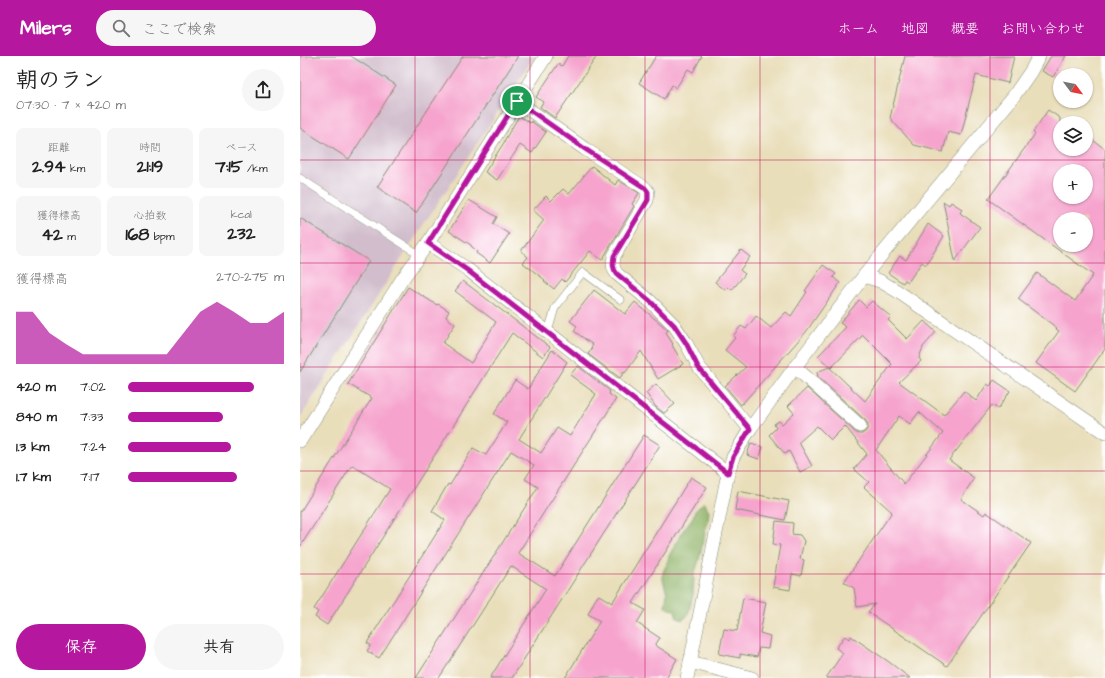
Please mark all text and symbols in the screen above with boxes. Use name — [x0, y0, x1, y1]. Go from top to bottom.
search box — [96, 10, 376, 46]
text: Milers — [20, 15, 72, 42]
icon: search — [110, 17, 132, 39]
text: ここで検索 — [142, 19, 217, 40]
text: ホーム — [838, 19, 879, 39]
text: 地図 — [901, 19, 929, 39]
text: 概要 — [951, 19, 979, 39]
text: お問い合わせ — [1001, 19, 1085, 39]
text: 朝のラン — [16, 65, 104, 96]
north arrow — [1053, 68, 1093, 108]
map controls — [1053, 68, 1093, 252]
button: share — [242, 69, 284, 111]
pin — [500, 84, 534, 118]
icon: arrive — [506, 90, 528, 112]
text: 07:30 · 7 × 420 m — [16, 96, 126, 114]
button: layers — [1053, 116, 1093, 156]
text: 距離 — [48, 140, 70, 155]
text: 時間 — [139, 140, 161, 155]
text: ペース — [225, 140, 258, 155]
text: 2.94 — [32, 155, 65, 179]
text: 21:19 — [137, 155, 163, 179]
text: 7:15 — [215, 155, 243, 179]
text: km — [65, 161, 85, 176]
text: /km — [243, 161, 267, 176]
button: + — [1053, 164, 1093, 204]
text: kcal — [231, 207, 252, 222]
text: 獲得標高 — [37, 208, 81, 223]
text: 心拍数 — [133, 208, 166, 223]
button: − — [1053, 212, 1093, 252]
text: 232 — [227, 222, 255, 246]
text: 42 — [42, 223, 63, 247]
text: 168 — [125, 223, 149, 247]
text: m — [63, 229, 76, 244]
text: bpm — [149, 229, 175, 244]
text: 270–275 m — [216, 268, 284, 286]
text: 獲得標高 — [16, 270, 68, 288]
text: 420 m — [16, 378, 56, 396]
text: 7:02 — [80, 378, 106, 396]
text: 840 m — [16, 408, 57, 426]
text: 7:33 — [80, 408, 103, 426]
text: 1.3 km — [16, 438, 49, 456]
text: 7:24 — [80, 438, 106, 456]
text: 1.7 km — [16, 468, 51, 486]
text: 7:17 — [80, 468, 100, 486]
button: 保存 — [16, 624, 146, 670]
button: 共有 — [154, 624, 284, 670]

